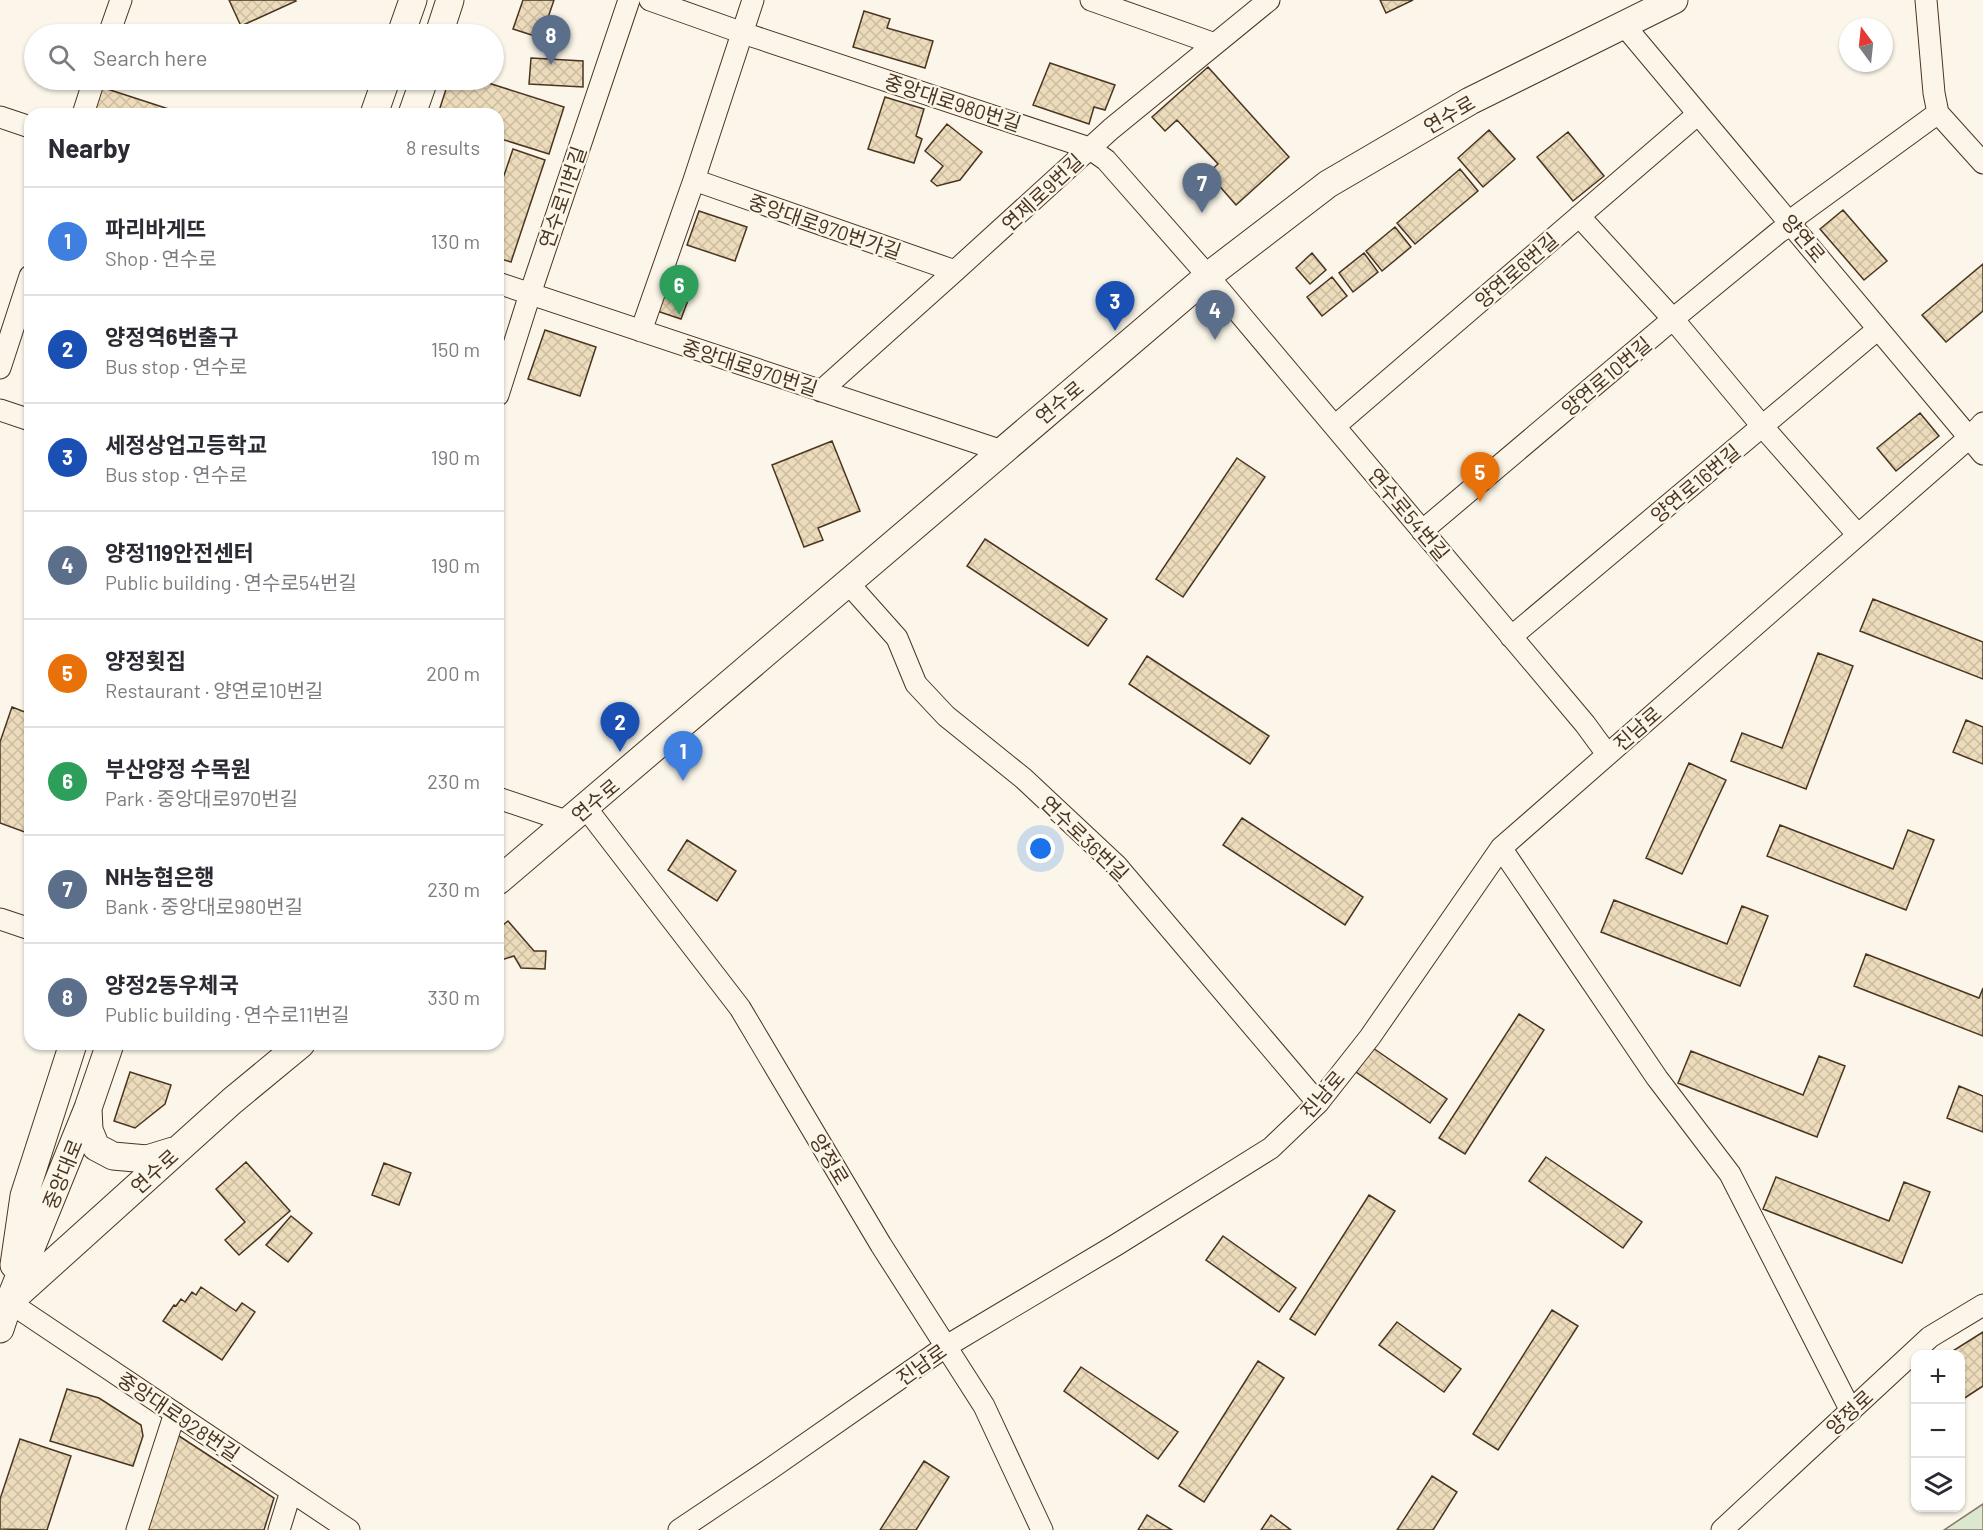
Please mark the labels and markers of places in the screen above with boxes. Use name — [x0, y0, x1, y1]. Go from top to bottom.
pin: 8 — [532, 16, 570, 65]
pin: 7 — [1182, 164, 1222, 213]
pin: 6 — [660, 266, 698, 315]
pin: 3 — [1096, 282, 1134, 331]
pin: 4 — [1196, 290, 1234, 340]
pin: 5 — [1460, 452, 1500, 502]
pin: 2 — [600, 702, 640, 752]
pin: 1 — [664, 732, 702, 781]

